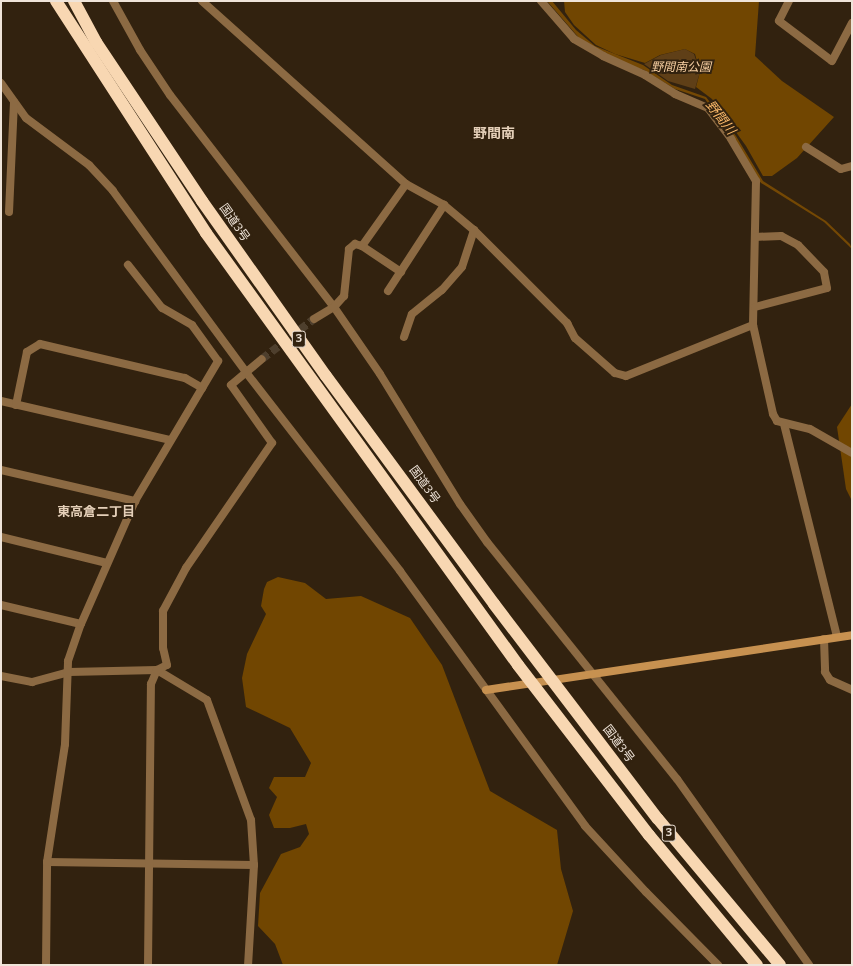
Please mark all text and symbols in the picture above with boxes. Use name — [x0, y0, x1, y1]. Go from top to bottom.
park label: 野間南公園 — [651, 61, 711, 75]
water label: 野間川 — [702, 98, 738, 138]
district label: 野間南 — [473, 126, 515, 142]
street label: 国道3号 — [216, 201, 252, 245]
road number: 3 — [291, 330, 307, 348]
street label: 国道3号 — [406, 463, 442, 507]
district label: 東高倉二丁目 — [57, 504, 135, 520]
street label: 国道3号 — [599, 723, 637, 765]
road number: 3 — [661, 824, 677, 842]

